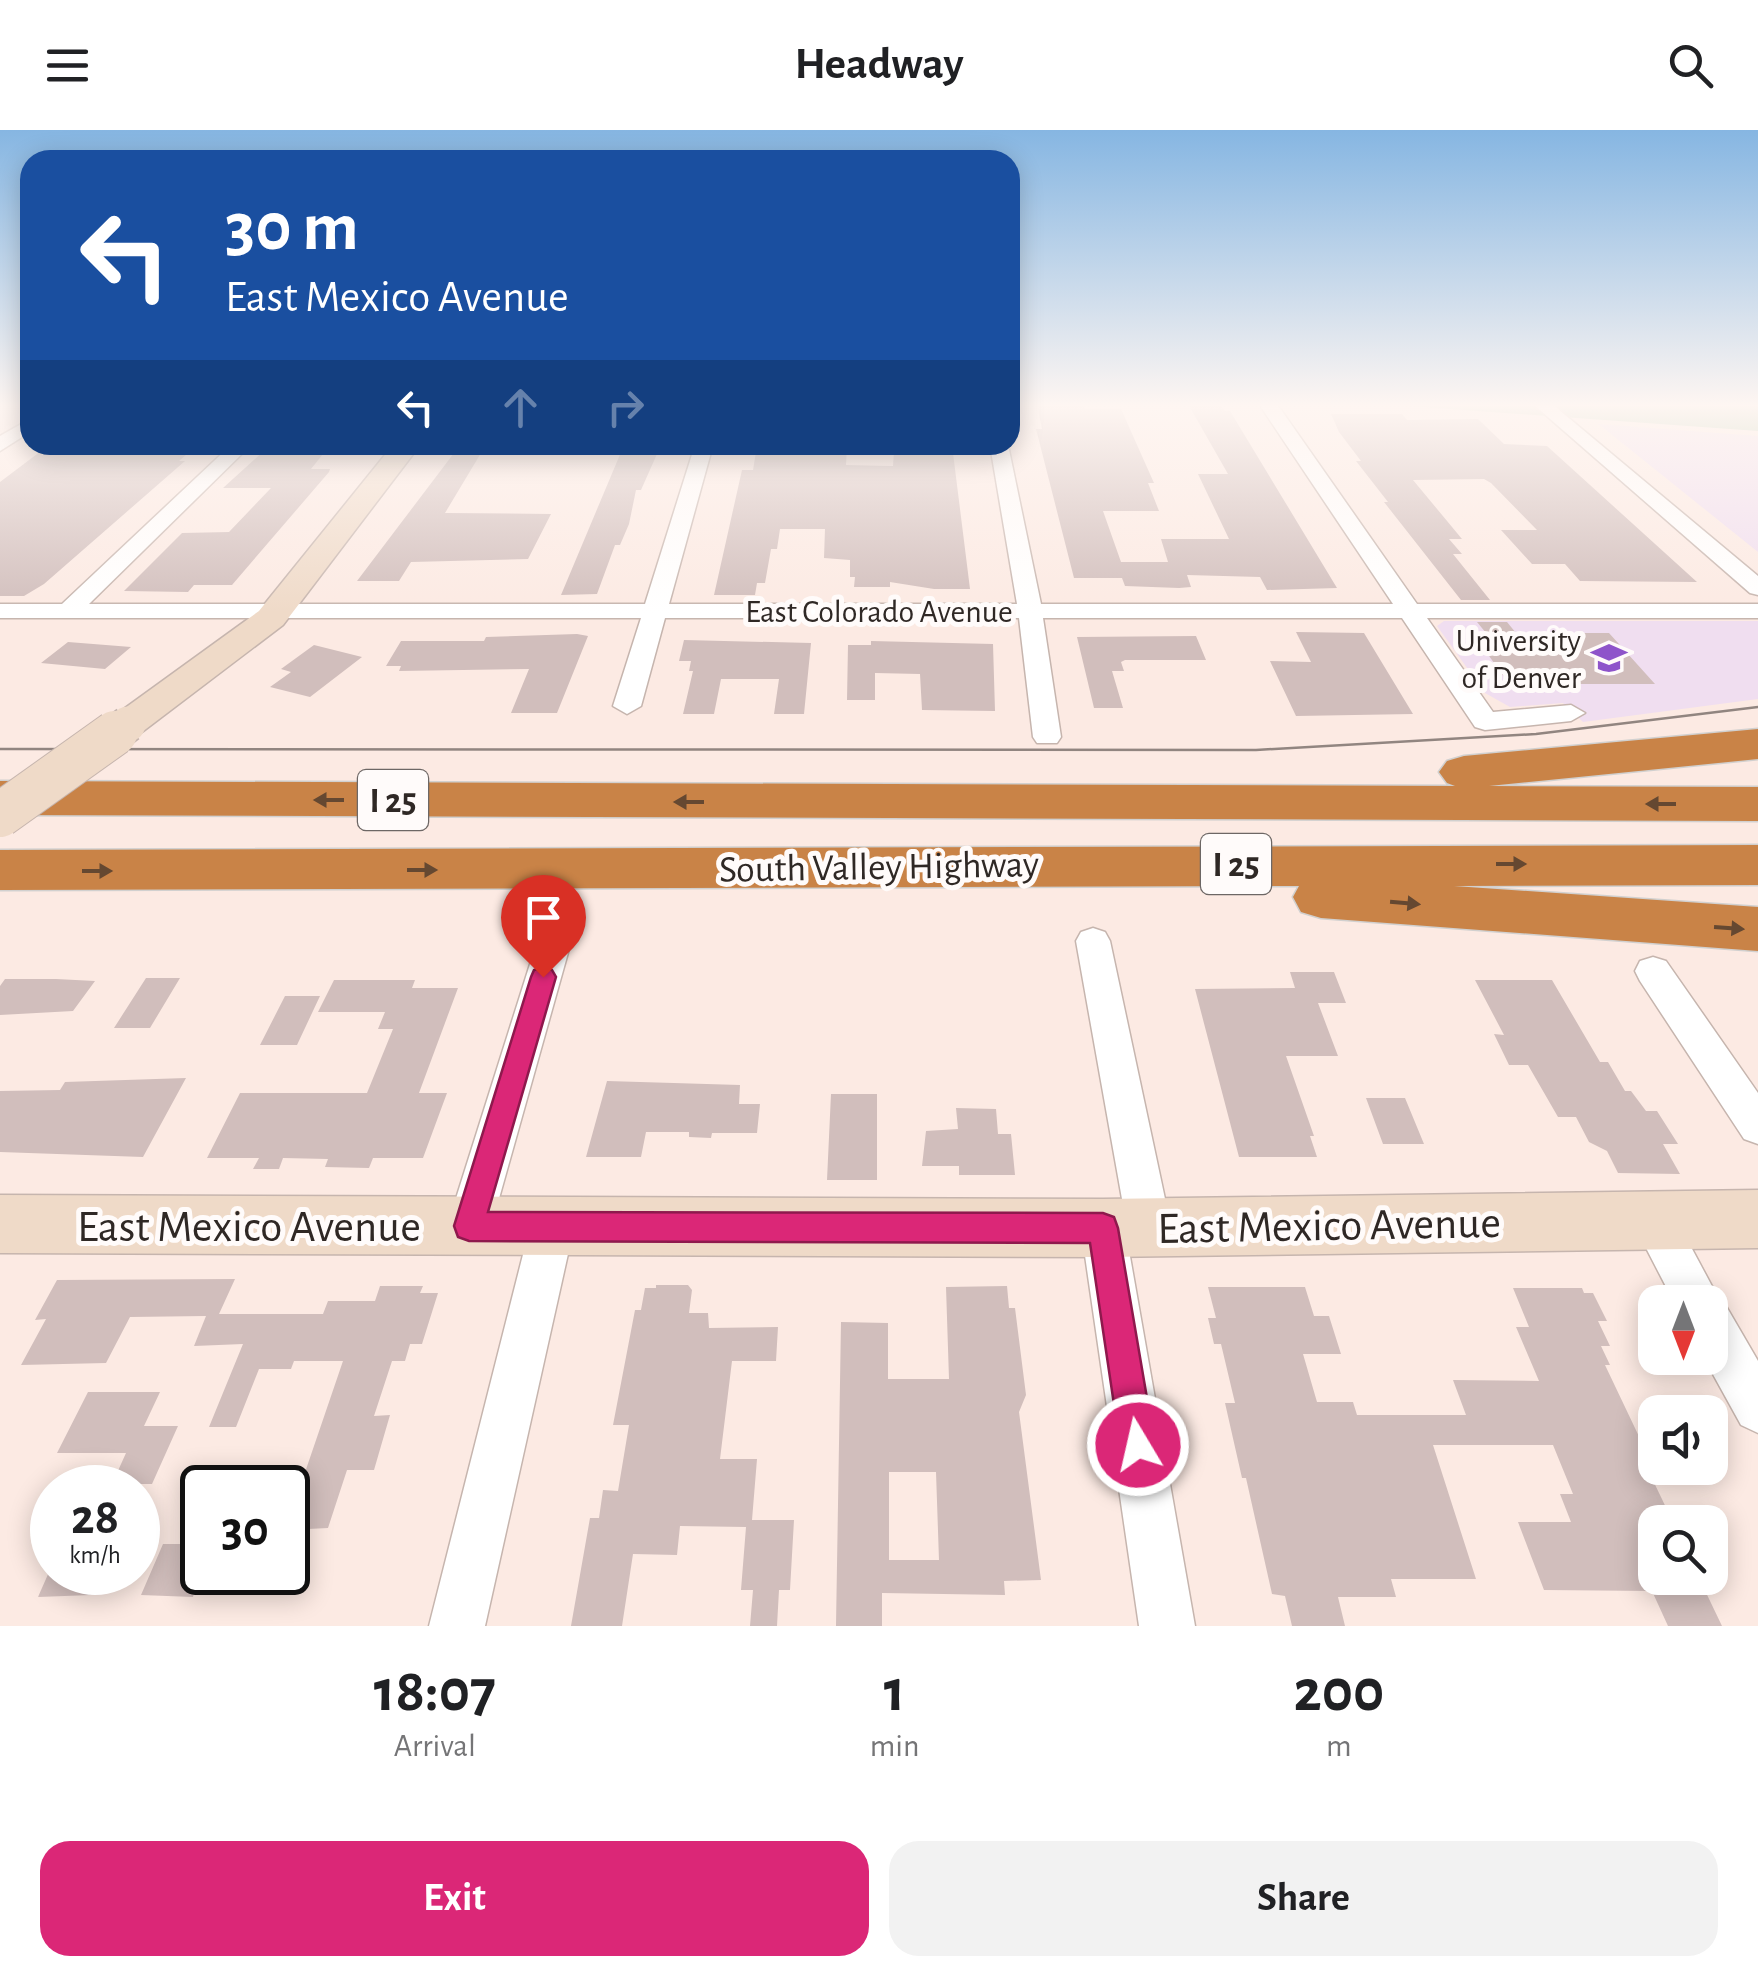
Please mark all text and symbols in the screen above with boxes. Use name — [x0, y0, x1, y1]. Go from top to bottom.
icon: menu — [40, 38, 95, 93]
icon: search — [1663, 38, 1718, 93]
text: Headway — [794, 42, 964, 87]
icon: left — [60, 190, 190, 320]
text: 30 m — [225, 193, 359, 263]
text: East Mexico Avenue — [225, 275, 569, 320]
icon: left — [388, 380, 443, 435]
icon: ahead — [493, 380, 548, 435]
icon: right — [598, 380, 653, 435]
street label: East Colorado Avenue — [745, 596, 1013, 628]
place label: University of Denver — [1456, 625, 1582, 694]
school or university icon: University of Denver — [1590, 639, 1628, 677]
road number: I 25 — [358, 770, 428, 830]
one-way arrow — [313, 792, 345, 808]
one-way arrow — [673, 794, 705, 810]
one-way arrow — [1644, 796, 1676, 812]
road number: I 25 — [1201, 834, 1271, 894]
street label: South Valley Highway — [719, 846, 1039, 890]
one-way arrow — [1496, 856, 1528, 872]
one-way arrow — [407, 862, 439, 878]
one-way arrow — [82, 863, 114, 879]
pin — [501, 875, 586, 978]
icon: arrive — [516, 890, 571, 945]
one-way arrow — [1390, 896, 1422, 912]
one-way arrow — [1714, 920, 1746, 936]
street label: East Mexico Avenue — [1157, 1201, 1501, 1252]
street label: East Mexico Avenue — [77, 1205, 421, 1250]
north arrow — [1638, 1285, 1728, 1375]
map controls — [1638, 1285, 1728, 1595]
position arrow — [1086, 1393, 1190, 1497]
button: sound — [1638, 1395, 1728, 1485]
speed limit sign: 30 — [180, 1465, 310, 1595]
text: 28 — [71, 1493, 119, 1543]
button: search — [1638, 1505, 1728, 1595]
text: km/h — [69, 1543, 121, 1568]
text: 18:07 — [374, 1662, 496, 1722]
text: 1 — [884, 1662, 905, 1722]
text: 200 — [1293, 1662, 1384, 1722]
text: Arrival — [394, 1730, 476, 1762]
text: min — [870, 1730, 920, 1762]
text: m — [1326, 1730, 1352, 1762]
button: Exit — [40, 1841, 869, 1956]
button: Share — [889, 1841, 1718, 1956]

